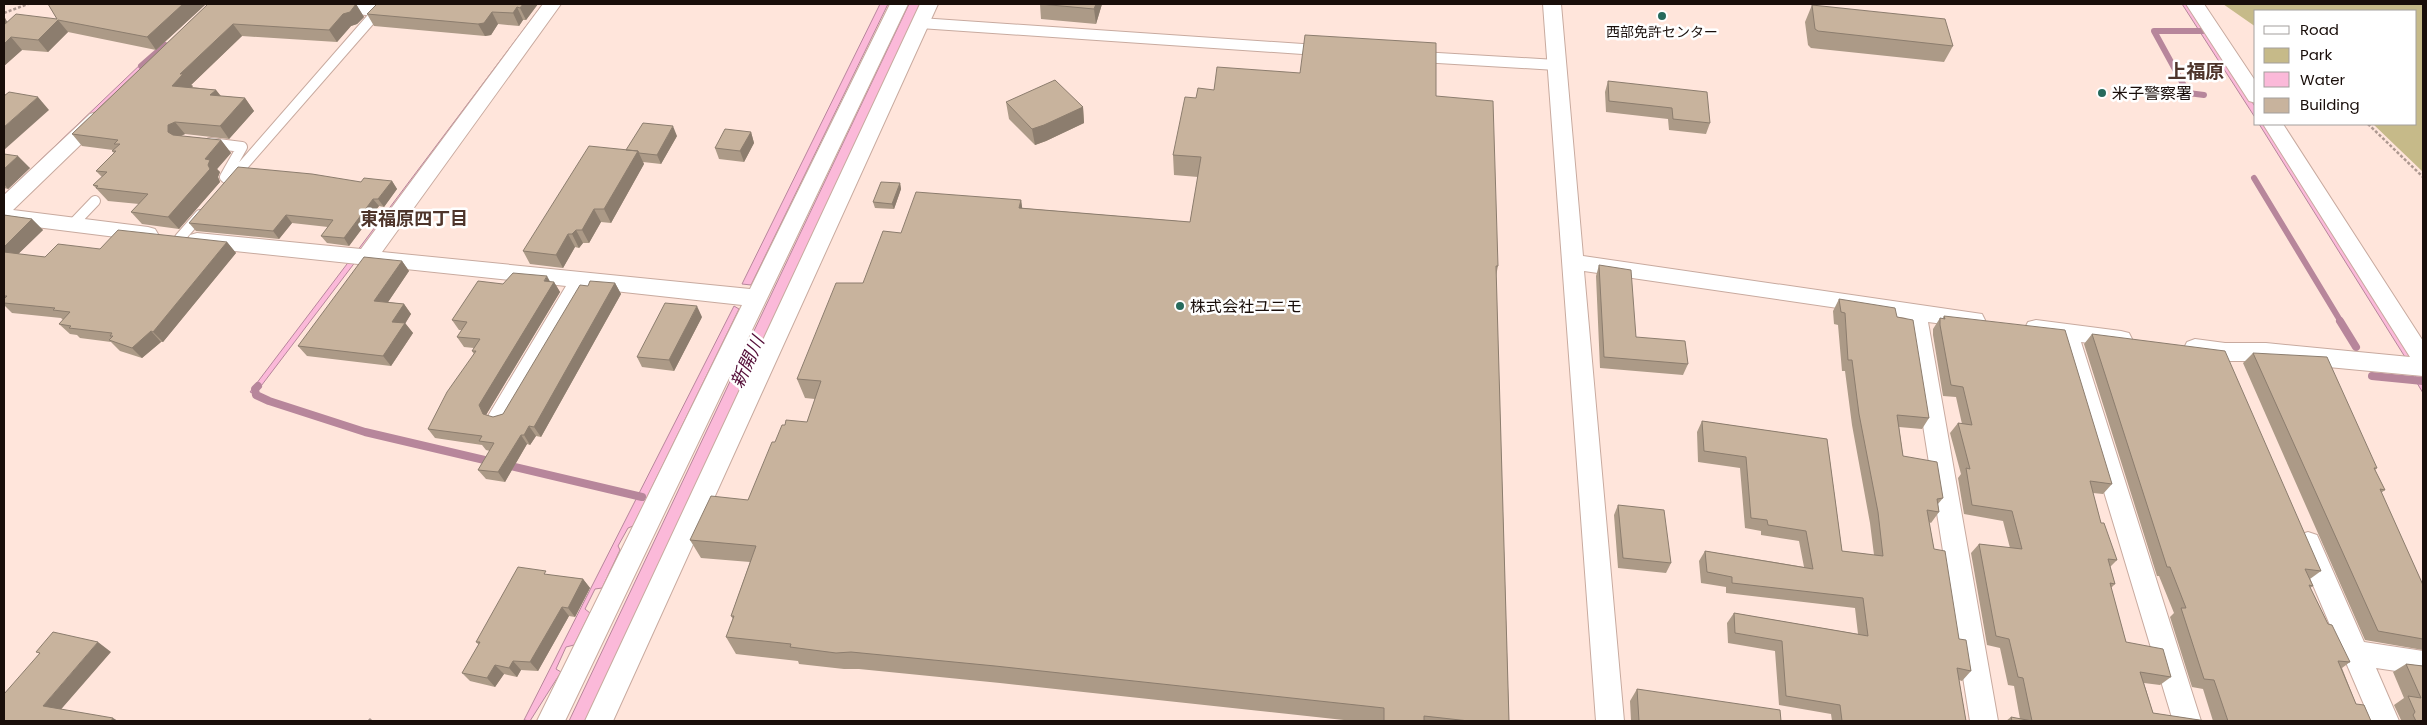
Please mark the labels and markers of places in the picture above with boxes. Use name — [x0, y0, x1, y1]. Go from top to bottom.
marker: 西部免許センター — [1656, 10, 1668, 22]
place label: 西部免許センター — [1606, 22, 1718, 42]
place label: 米子警察署 — [2112, 82, 2192, 105]
marker: 米子警察署 — [2096, 87, 2108, 99]
place label: 株式会社ユニモ — [1190, 295, 1302, 318]
marker: 株式会社ユニモ — [1174, 300, 1186, 312]

